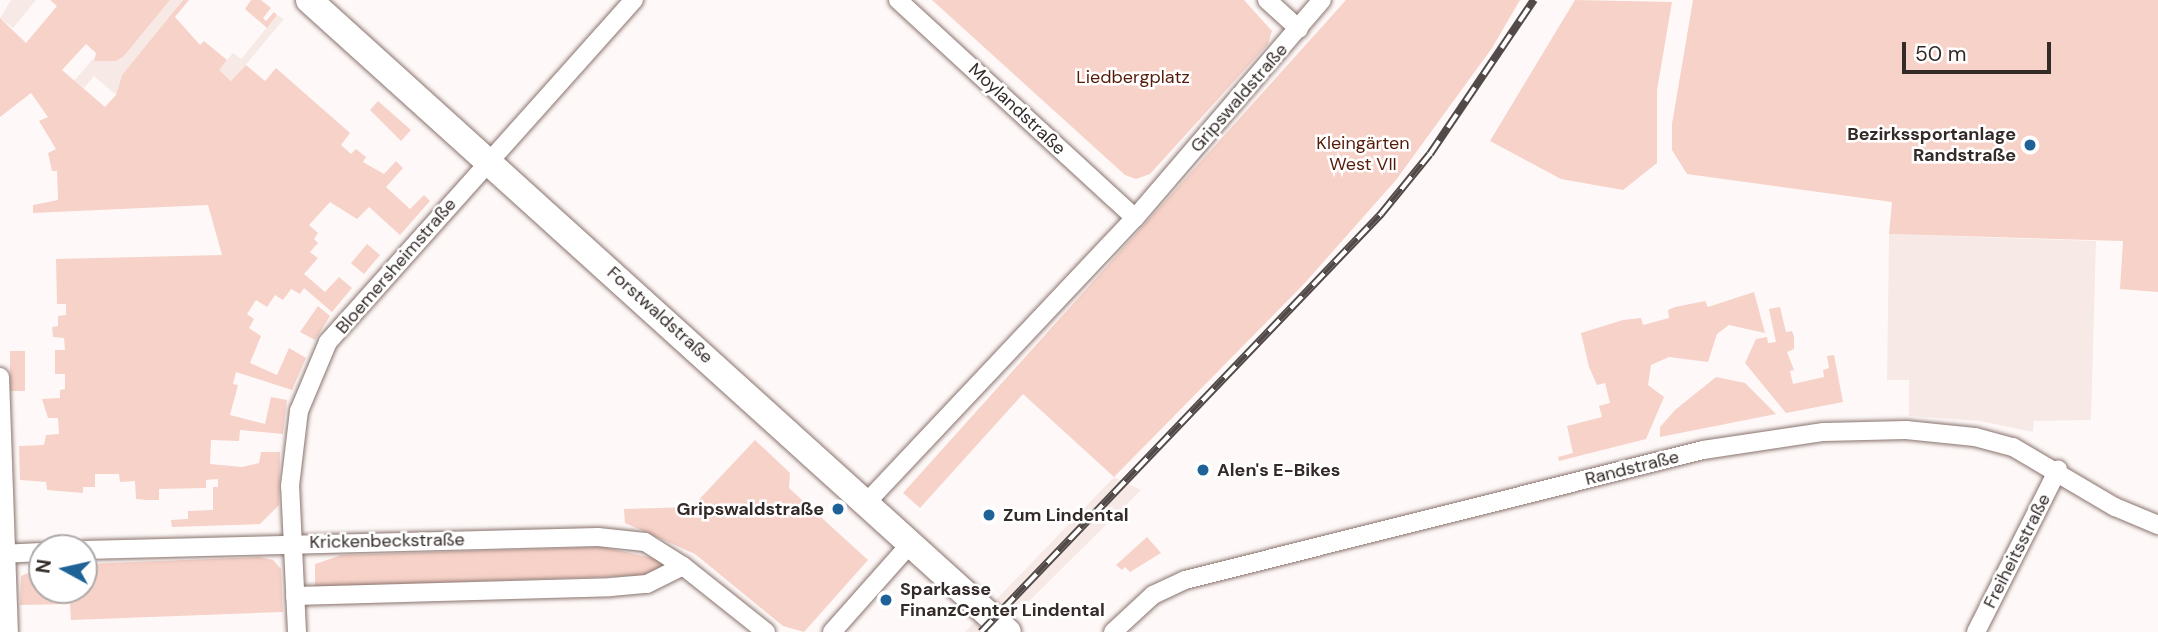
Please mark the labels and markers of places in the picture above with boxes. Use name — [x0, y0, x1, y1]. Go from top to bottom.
place label: Bezirkssportanlage Randstraße — [1847, 124, 2016, 166]
marker: Bezirkssportanlage Randstraße — [2022, 137, 2038, 153]
place label: Alen's E-Bikes — [1217, 459, 1340, 481]
marker: Alen's E-Bikes — [1195, 462, 1211, 478]
place label: Gripswaldstraße — [677, 498, 824, 520]
marker: Gripswaldstraße — [830, 501, 846, 517]
place label: Zum Lindental — [1003, 504, 1129, 526]
marker: Zum Lindental — [981, 507, 997, 523]
place label: Sparkasse FinanzCenter Lindental — [900, 579, 1105, 622]
marker: Sparkasse FinanzCenter Lindental — [878, 592, 894, 608]

